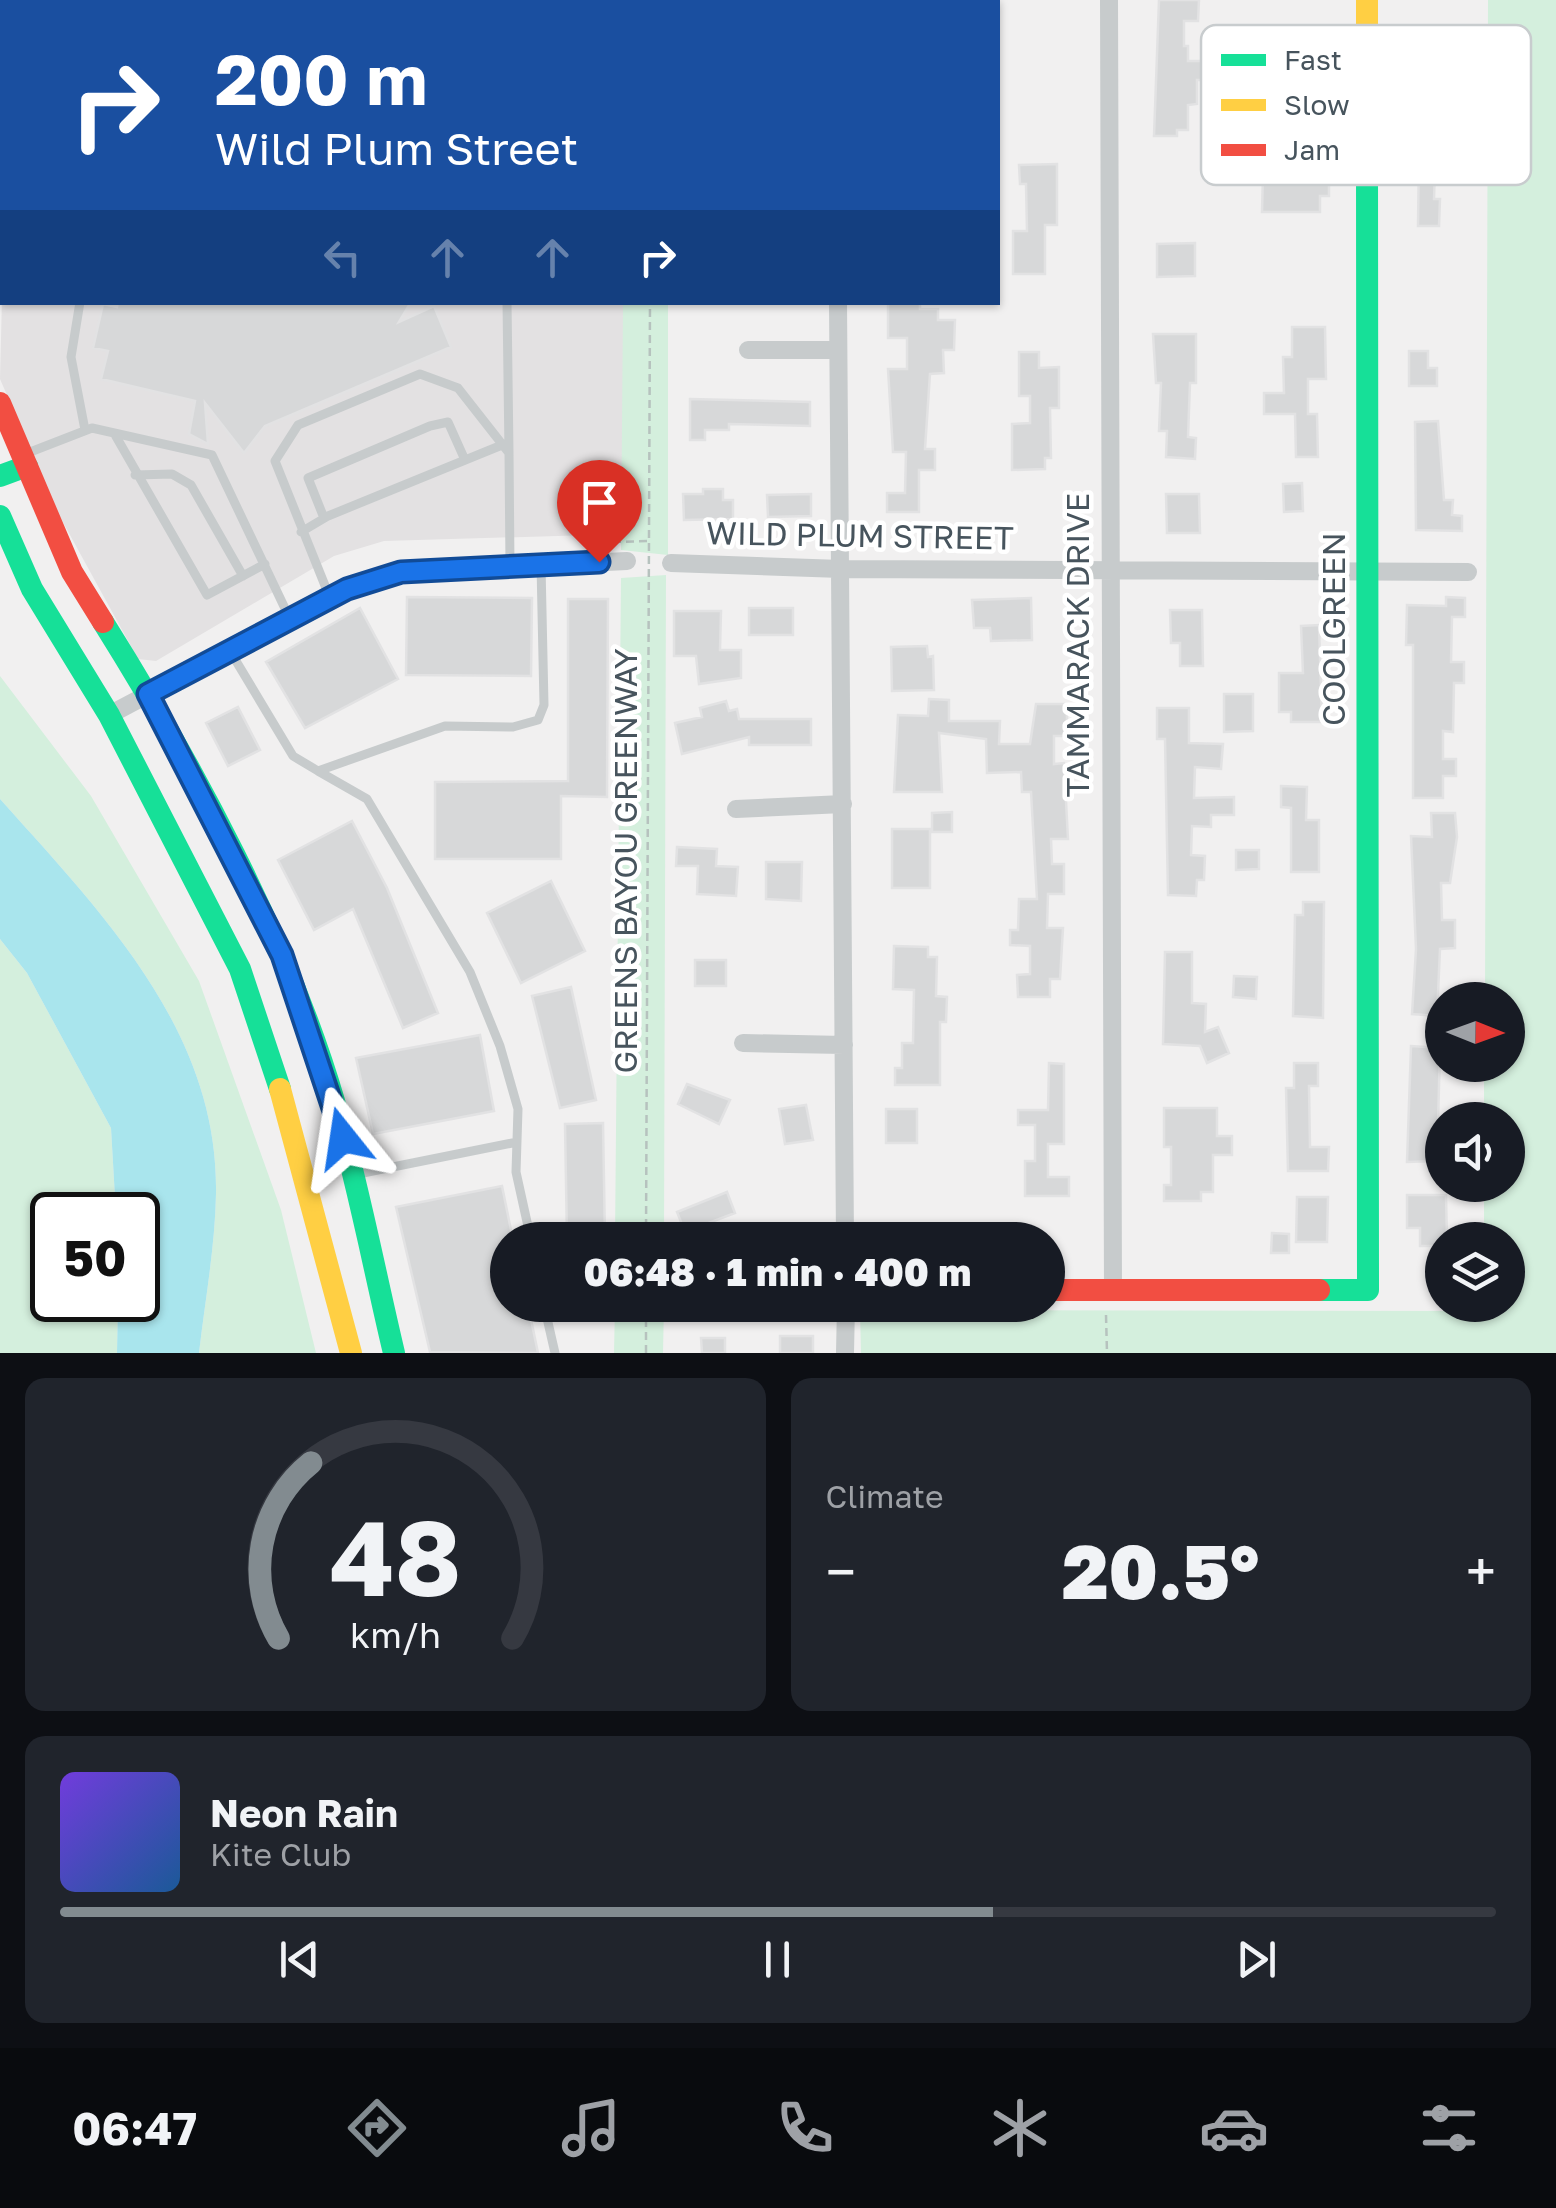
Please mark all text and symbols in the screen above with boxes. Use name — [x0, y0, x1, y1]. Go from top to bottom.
legend — [1201, 25, 1531, 185]
text: 200 m — [215, 36, 427, 120]
icon: right — [50, 40, 180, 170]
text: Fast — [1284, 43, 1342, 76]
text: Slow — [1284, 88, 1350, 121]
text: Wild Plum Street — [215, 121, 579, 175]
text: Jam — [1284, 133, 1340, 166]
icon: left — [315, 230, 370, 285]
icon: ahead — [420, 230, 475, 285]
icon: ahead — [525, 230, 580, 285]
icon: right — [630, 230, 685, 285]
pin — [557, 460, 642, 563]
icon: arrive — [572, 475, 627, 530]
street label: TAMMARACK DRIVE — [1058, 493, 1096, 797]
street label: WILD PLUM STREET — [706, 513, 1014, 557]
street label: COOLGREEN — [1314, 532, 1352, 726]
street label: GREENS BAYOU GREENWAY — [606, 648, 644, 1073]
north arrow — [1425, 982, 1525, 1082]
map controls — [1425, 982, 1525, 1322]
position arrow — [291, 1086, 395, 1190]
button: sound — [1425, 1102, 1525, 1202]
speed limit sign: 50 — [30, 1192, 160, 1322]
button: layers — [1425, 1222, 1525, 1322]
text: 06:48 · 1 min · 400 m — [584, 1249, 971, 1294]
text: Climate — [826, 1477, 944, 1515]
text: 48 — [329, 1494, 461, 1619]
text: 20.5° — [1062, 1525, 1259, 1616]
text: − — [826, 1538, 856, 1604]
text: + — [1466, 1538, 1496, 1604]
text: km/h — [350, 1613, 441, 1656]
text: Neon Rain — [210, 1790, 398, 1835]
text: Kite Club — [210, 1835, 351, 1873]
icon: previous — [272, 1932, 327, 1987]
icon: pause — [750, 1932, 805, 1987]
icon: next — [1229, 1932, 1284, 1987]
icon: directions — [342, 2093, 412, 2163]
icon: music — [556, 2093, 626, 2163]
icon: phone — [770, 2093, 840, 2163]
icon: climate — [985, 2093, 1055, 2163]
icon: car — [1199, 2093, 1269, 2163]
icon: filters — [1414, 2093, 1484, 2163]
text: 06:47 — [72, 2101, 197, 2155]

